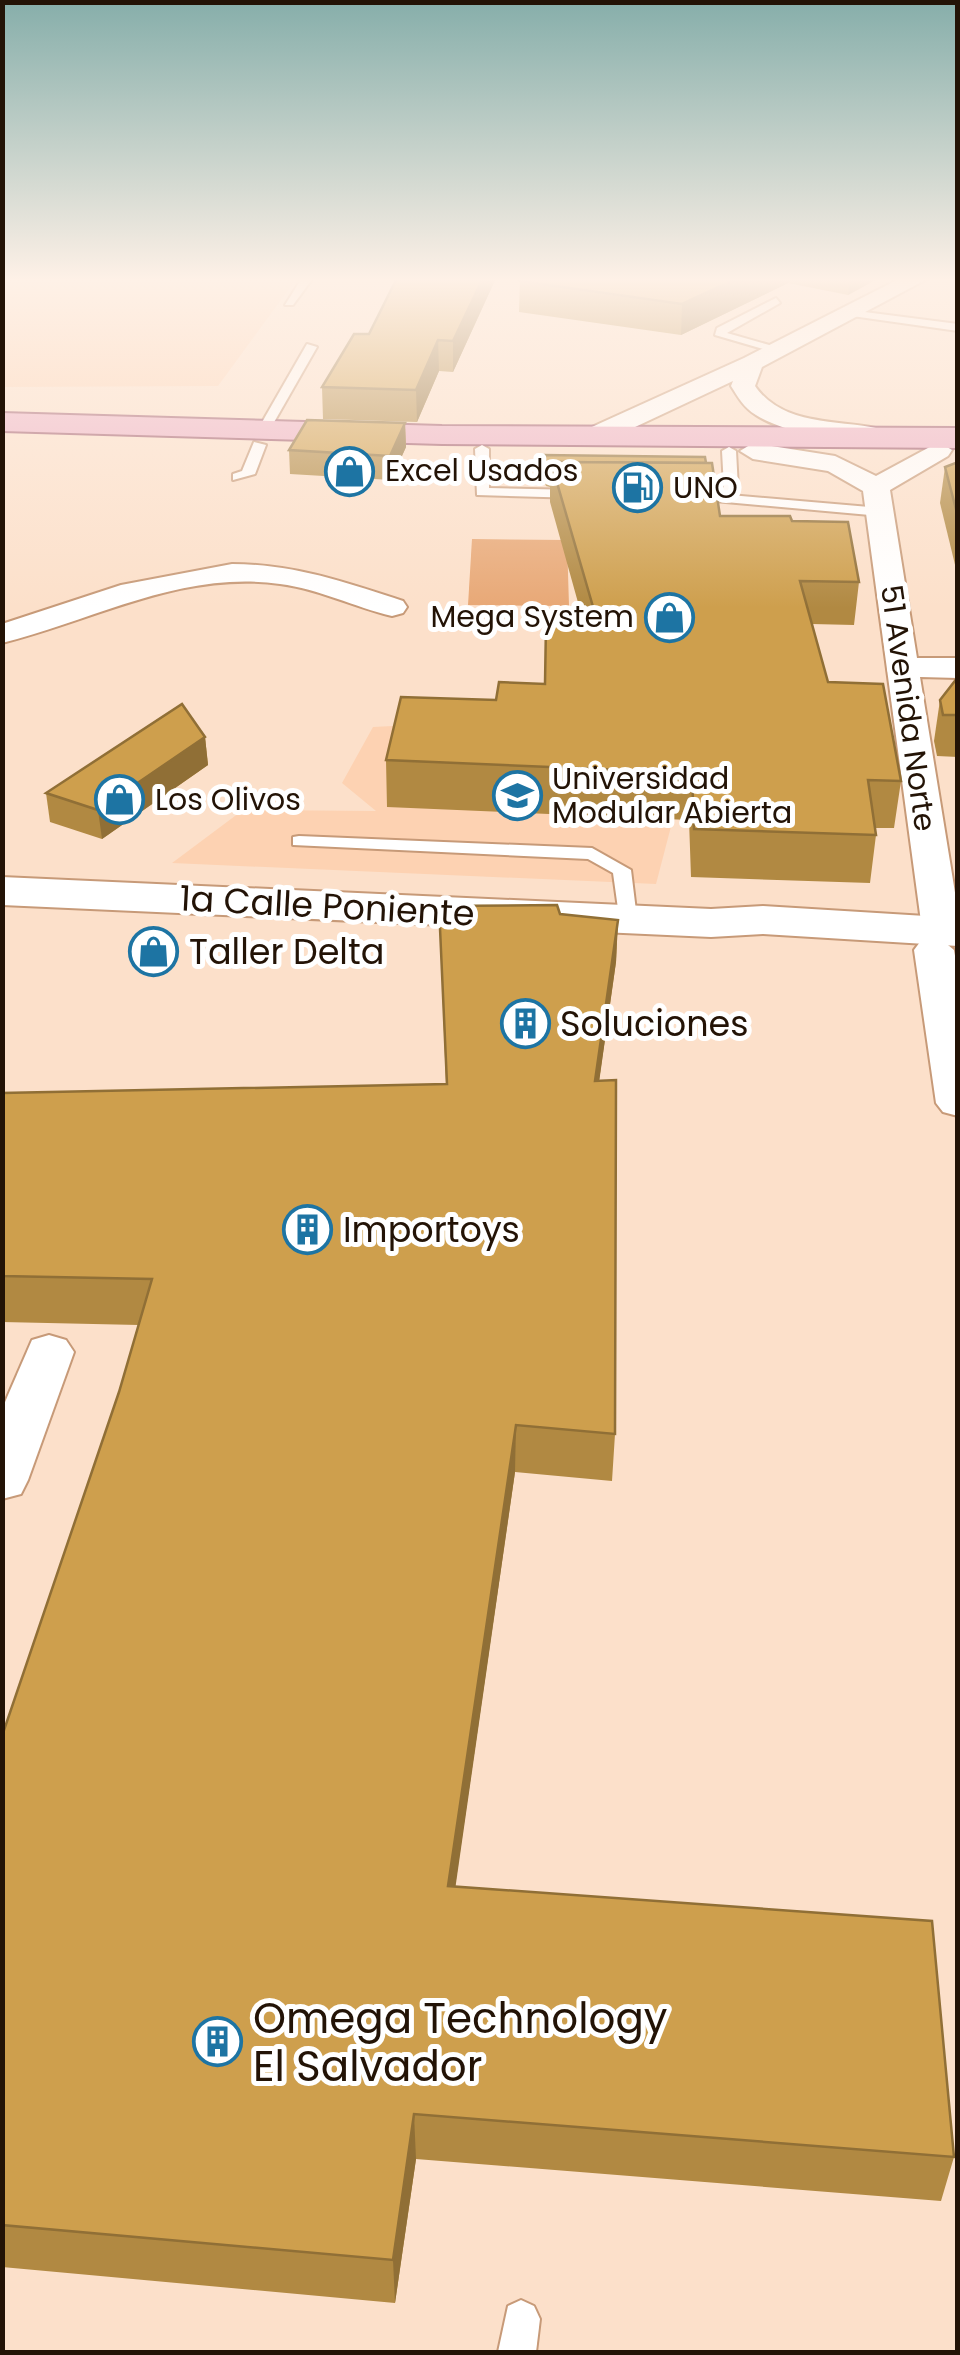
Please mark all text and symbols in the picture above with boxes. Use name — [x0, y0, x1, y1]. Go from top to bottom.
shop icon: Excel Usados — [324, 445, 376, 497]
place label: Excel Usados — [385, 449, 578, 492]
fuel station icon: UNO — [612, 462, 664, 514]
place label: UNO — [673, 466, 738, 509]
street label: 51 Avenida Norte — [870, 582, 947, 834]
shop icon: Mega System — [643, 591, 695, 643]
place label: Mega System — [430, 595, 634, 638]
place label: Universidad Modular Abierta — [552, 757, 792, 834]
school or university icon: Universidad Modular Abierta — [491, 770, 543, 822]
shop icon: Los Olivos — [94, 774, 146, 826]
place label: Los Olivos — [155, 778, 301, 821]
street label: 1a Calle Poniente — [178, 873, 476, 938]
shop icon: Taller Delta — [128, 926, 180, 978]
place label: Taller Delta — [189, 927, 384, 976]
building icon: Soluciones — [499, 998, 551, 1050]
place label: Soluciones — [560, 999, 749, 1048]
building icon: Importoys — [282, 1204, 334, 1256]
place label: Importoys — [343, 1205, 520, 1254]
place label: Omega Technology El Salvador — [253, 1989, 668, 2096]
building icon: Omega Technology El Salvador — [192, 2016, 244, 2068]

